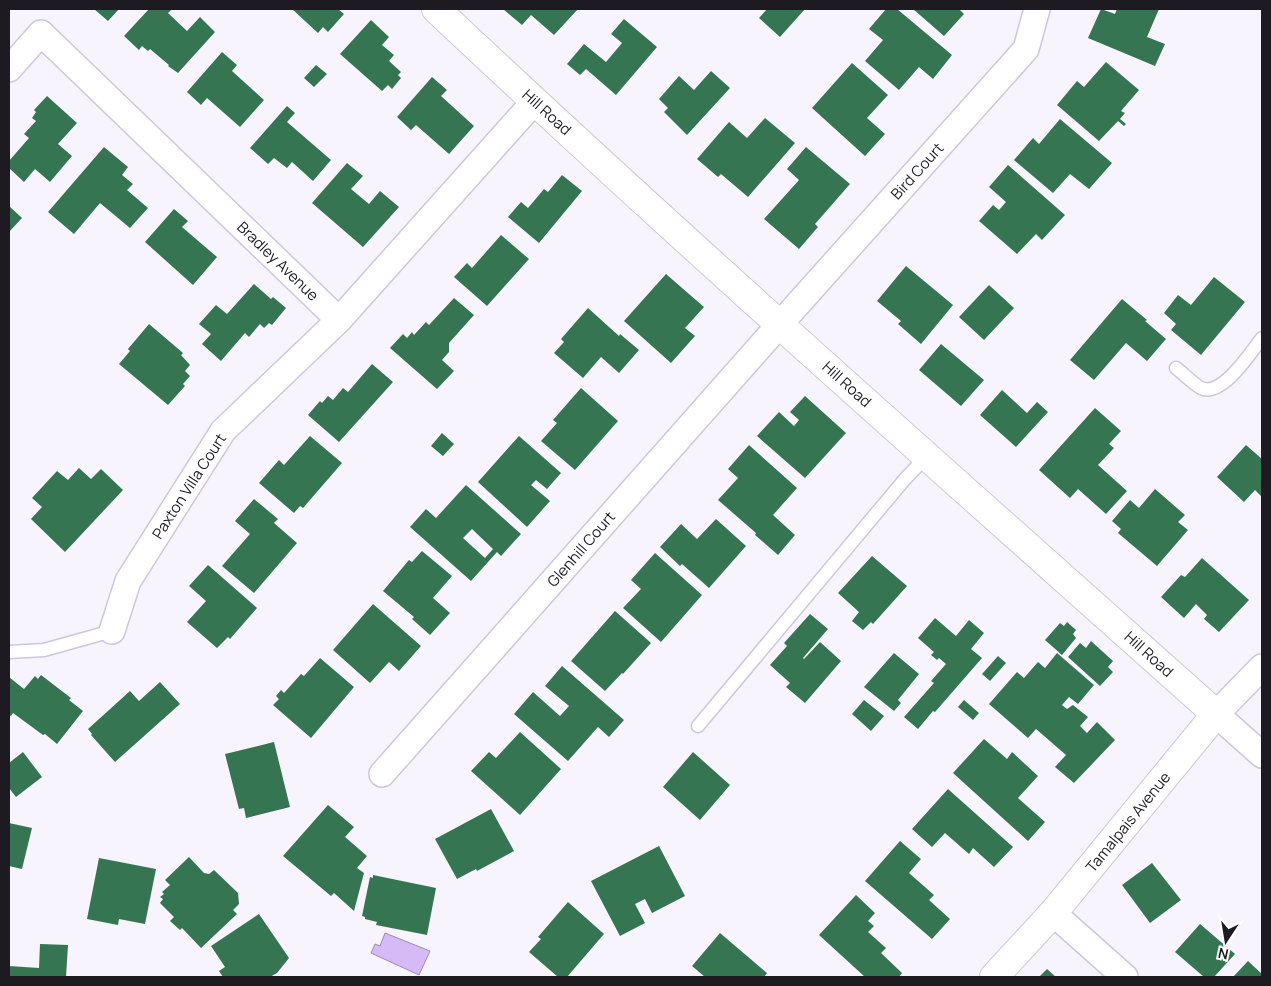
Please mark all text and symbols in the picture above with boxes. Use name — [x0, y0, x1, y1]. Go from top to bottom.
street label: Hill Road — [518, 84, 576, 140]
street label: Bird Court — [886, 138, 948, 204]
street label: Bradley Avenue — [233, 217, 324, 305]
street label: Hill Road — [818, 356, 876, 412]
street label: Paxton Villa Court — [147, 429, 231, 543]
street label: Glenhill Court — [542, 507, 620, 591]
street label: Hill Road — [1120, 626, 1178, 682]
street label: Tamalpais Avenue — [1081, 767, 1175, 877]
north arrow — [1201, 916, 1251, 966]
text: N — [1216, 944, 1230, 965]

